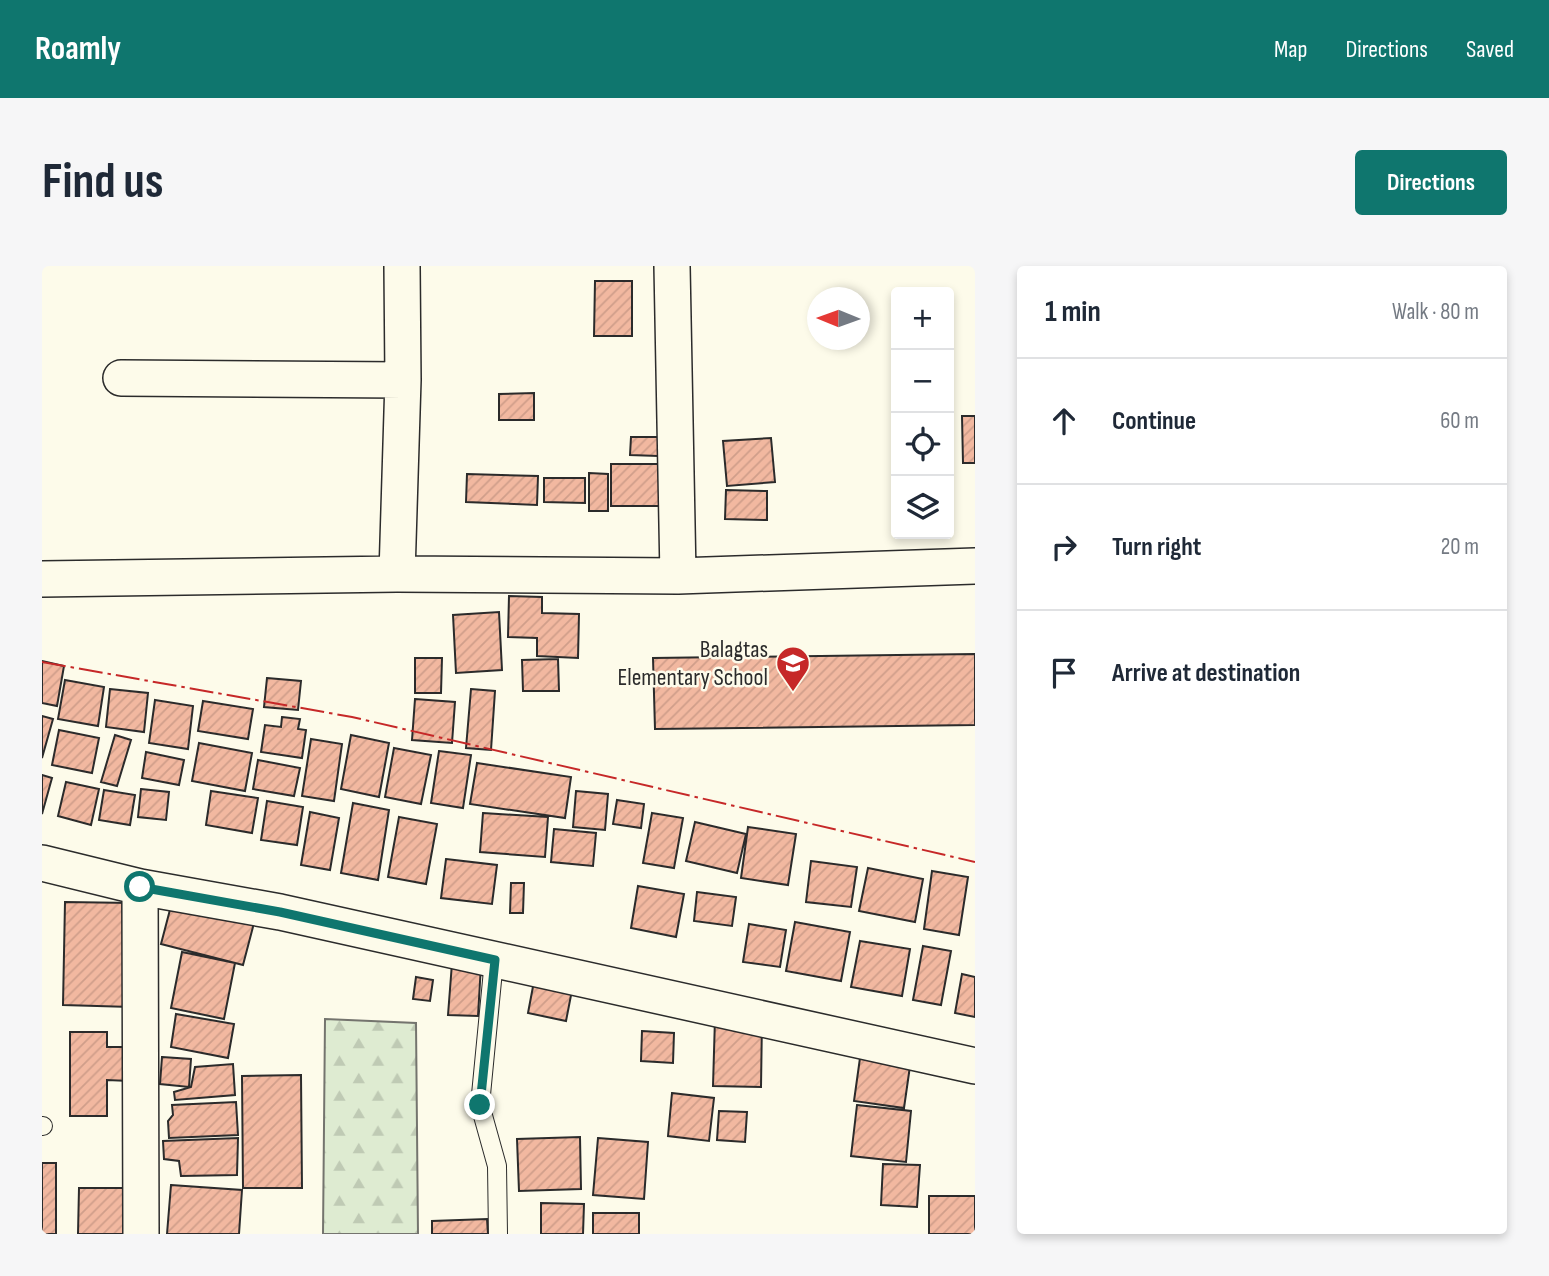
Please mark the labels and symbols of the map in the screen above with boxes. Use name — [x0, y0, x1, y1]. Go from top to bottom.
north arrow — [807, 287, 870, 350]
place label: Balagtas Elementary School — [617, 635, 768, 692]
school or university icon: Balagtas Elementary School — [774, 644, 812, 693]
route start — [124, 871, 155, 902]
route end — [464, 1089, 495, 1120]

